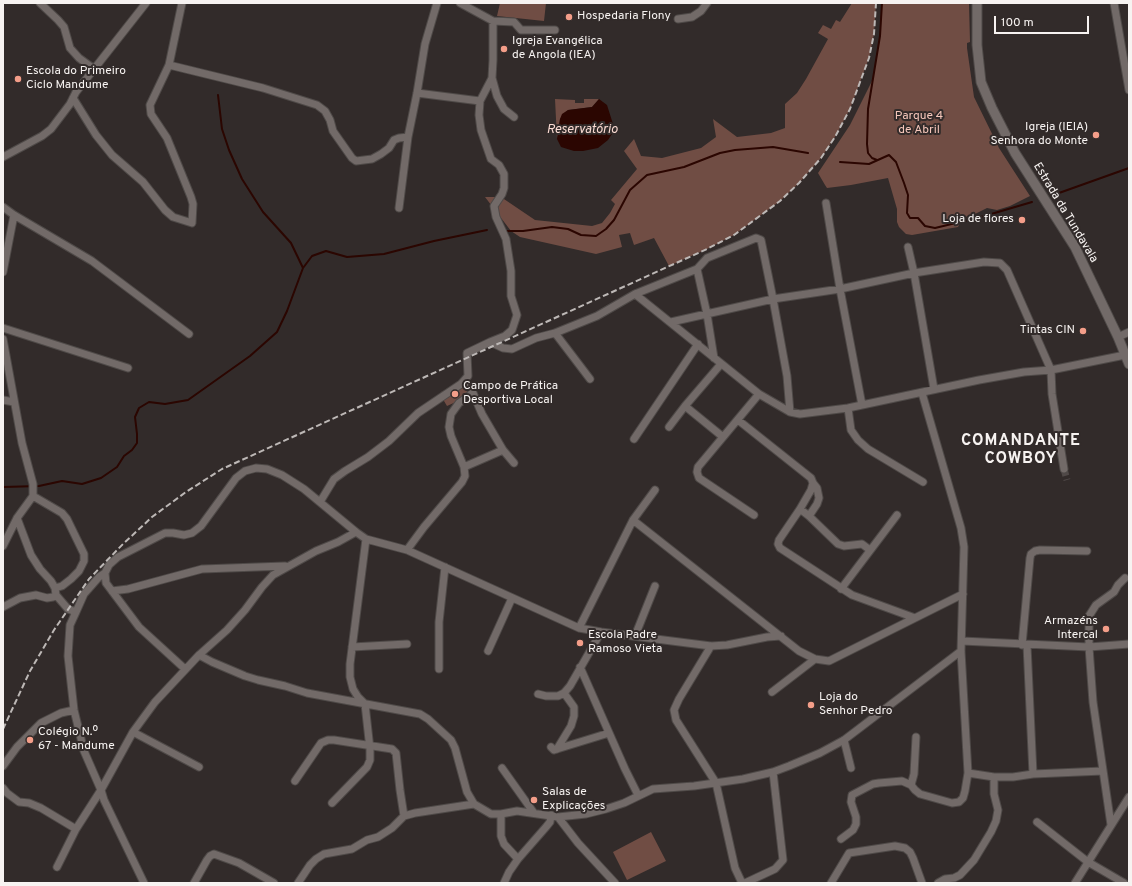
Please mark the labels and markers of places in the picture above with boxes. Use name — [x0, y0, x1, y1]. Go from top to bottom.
place label: Hospedaria Flony — [577, 10, 671, 24]
marker: Hospedaria Flony — [564, 12, 574, 22]
place label: Igreja Evangélica de Angola (IEA) — [512, 35, 603, 63]
marker: Igreja Evangélica de Angola (IEA) — [499, 44, 509, 54]
place label: Escola do Primeiro Ciclo Mandume — [26, 65, 126, 93]
marker: Escola do Primeiro Ciclo Mandume — [13, 74, 23, 84]
place label: Igreja (IEIA) Senhora do Monte — [991, 121, 1088, 149]
marker: Igreja (IEIA) Senhora do Monte — [1091, 130, 1101, 140]
place label: Loja de flores — [942, 213, 1014, 227]
marker: Loja de flores — [1017, 215, 1027, 225]
place label: Tintas CIN — [1020, 324, 1075, 338]
marker: Tintas CIN — [1078, 326, 1088, 336]
place label: Campo de Prática Desportiva Local — [463, 380, 558, 408]
marker: Campo de Prática Desportiva Local — [450, 389, 460, 399]
place label: Armazéns Intercal — [1044, 615, 1098, 643]
marker: Armazéns Intercal — [1101, 624, 1111, 634]
place label: Escola Padre Ramoso Vieta — [588, 629, 662, 657]
marker: Escola Padre Ramoso Vieta — [575, 638, 585, 648]
place label: Loja do Senhor Pedro — [819, 691, 892, 719]
marker: Loja do Senhor Pedro — [806, 700, 816, 710]
place label: Colégio N.º 67 - Mandume — [38, 726, 115, 754]
marker: Colégio N.º 67 - Mandume — [25, 735, 35, 745]
place label: Salas de Explicações — [542, 786, 605, 814]
marker: Salas de Explicações — [529, 795, 539, 805]

